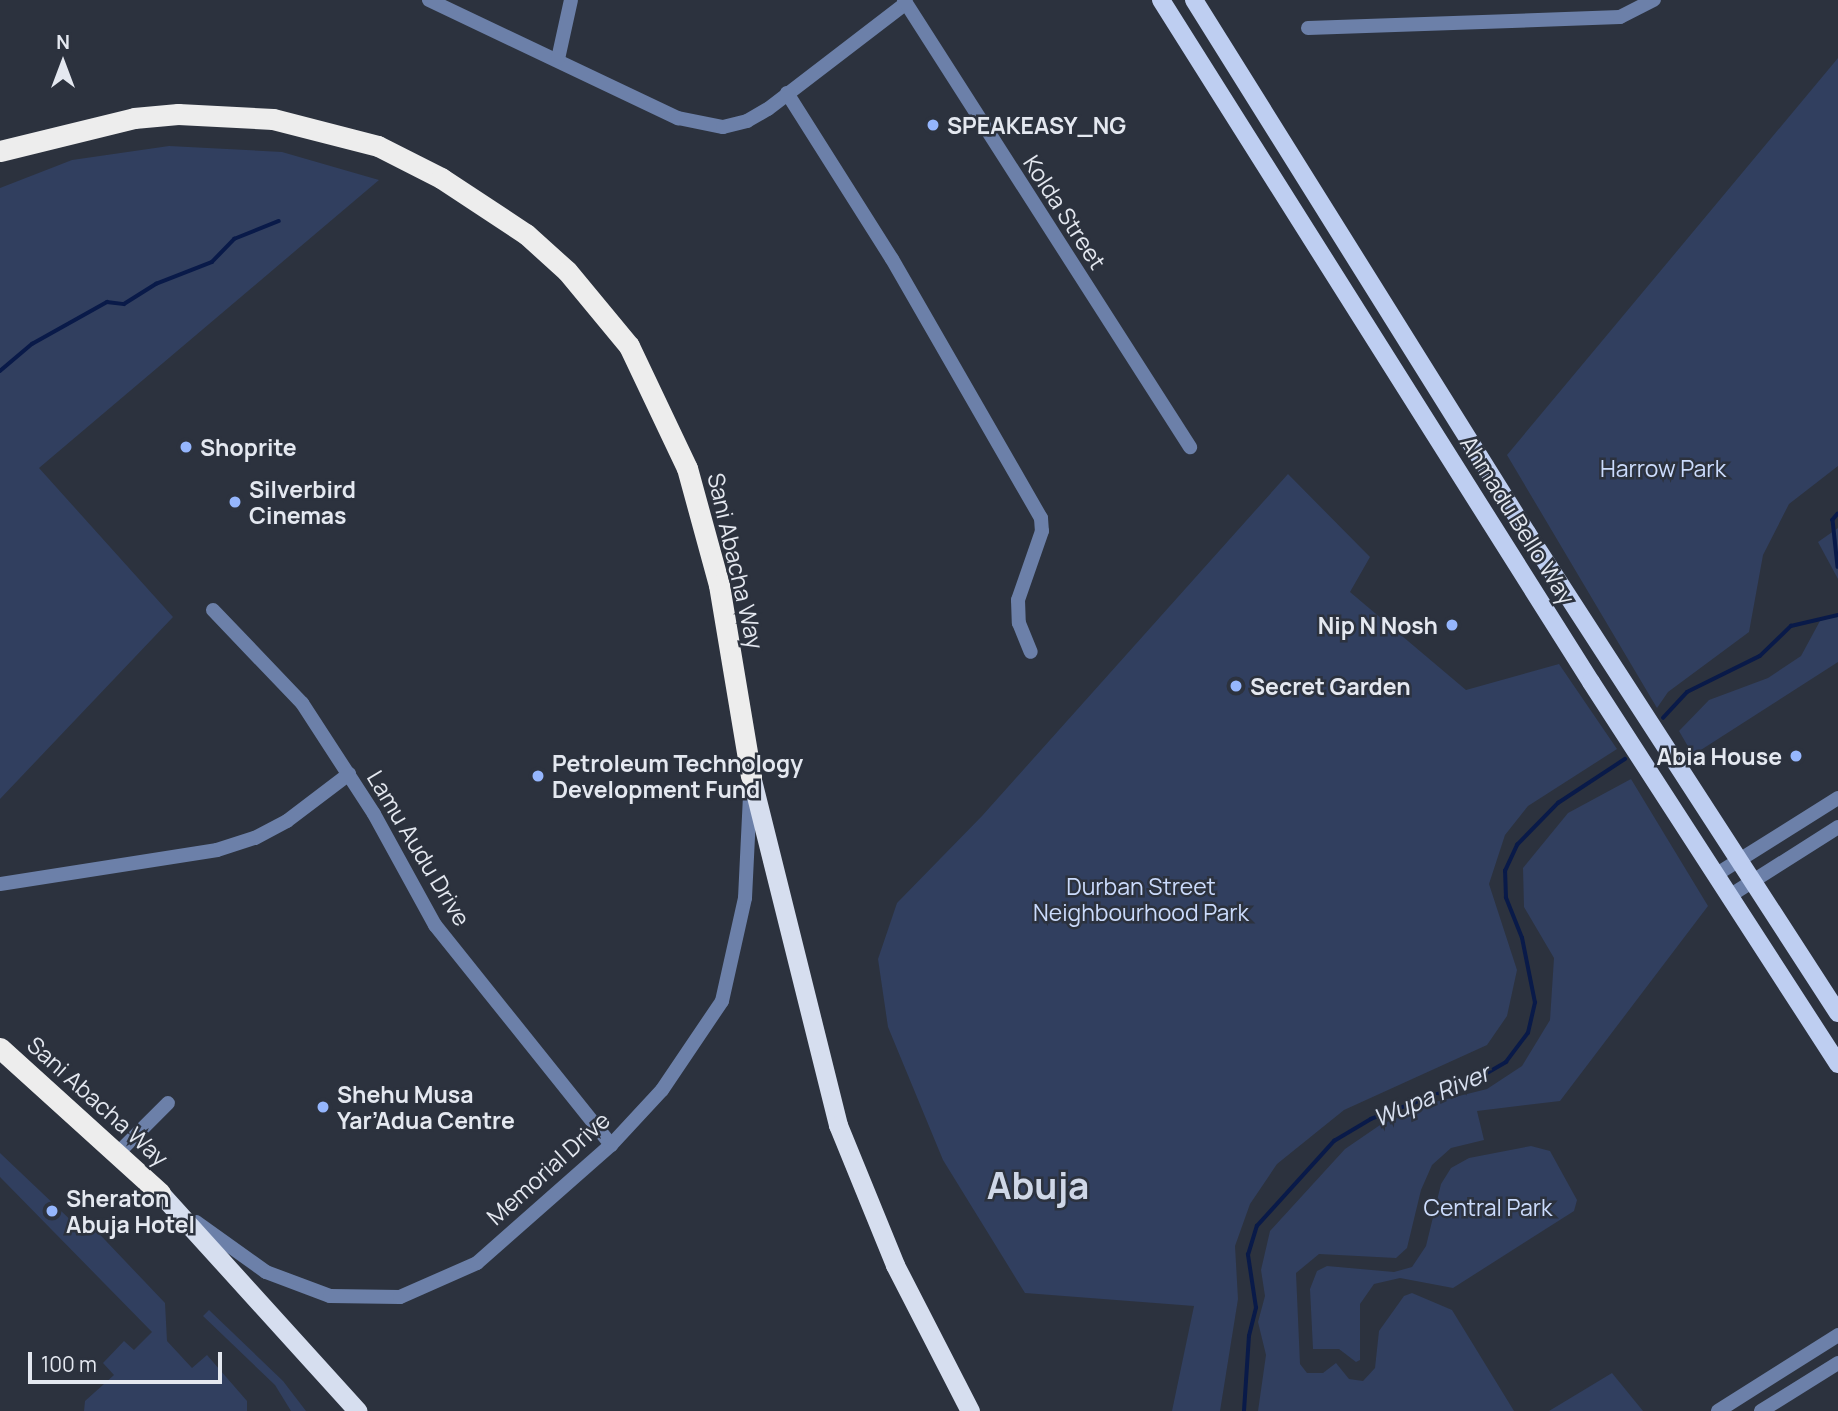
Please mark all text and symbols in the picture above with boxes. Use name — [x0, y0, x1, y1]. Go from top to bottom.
north arrow — [28, 28, 98, 98]
text: N — [56, 29, 70, 55]
place label: SPEAKEASY_NG — [947, 111, 1126, 139]
marker: SPEAKEASY_NG — [925, 117, 941, 133]
street label: Kolda Street — [1018, 150, 1112, 274]
street label: Ahmadu Bello Way — [1455, 431, 1581, 609]
place label: Shoprite — [200, 433, 297, 461]
marker: Shoprite — [178, 439, 194, 455]
park label: Harrow Park — [1600, 454, 1726, 482]
street label: Sani Abacha Way — [702, 470, 770, 652]
place label: Silverbird Cinemas — [249, 475, 356, 529]
marker: Silverbird Cinemas — [227, 494, 243, 510]
place label: Nip N Nosh — [1318, 611, 1438, 639]
marker: Nip N Nosh — [1444, 617, 1460, 633]
place label: Secret Garden — [1250, 672, 1411, 700]
marker: Secret Garden — [1228, 678, 1244, 694]
place label: Abia House — [1657, 742, 1782, 770]
marker: Abia House — [1788, 748, 1804, 764]
place label: Petroleum Technology Development Fund — [552, 749, 803, 803]
street label: Lamu Audu Drive — [362, 765, 476, 931]
marker: Petroleum Technology Development Fund — [530, 768, 546, 784]
park label: Durban Street Neighbourhood Park — [1033, 872, 1249, 926]
street label: Sani Abacha Way — [22, 1031, 174, 1171]
water label: Wupa River — [1369, 1058, 1493, 1132]
place label: Shehu Musa Yar’Adua Centre — [337, 1080, 515, 1134]
marker: Shehu Musa Yar’Adua Centre — [315, 1099, 331, 1115]
street label: Memorial Drive — [481, 1106, 615, 1230]
district label: Abuja — [987, 1163, 1089, 1207]
place label: Sheraton Abuja Hotel — [66, 1184, 195, 1238]
park label: Central Park — [1424, 1193, 1552, 1221]
marker: Sheraton Abuja Hotel — [44, 1203, 60, 1219]
scale bar — [32, 1338, 226, 1382]
text: 100 m — [41, 1350, 97, 1378]

